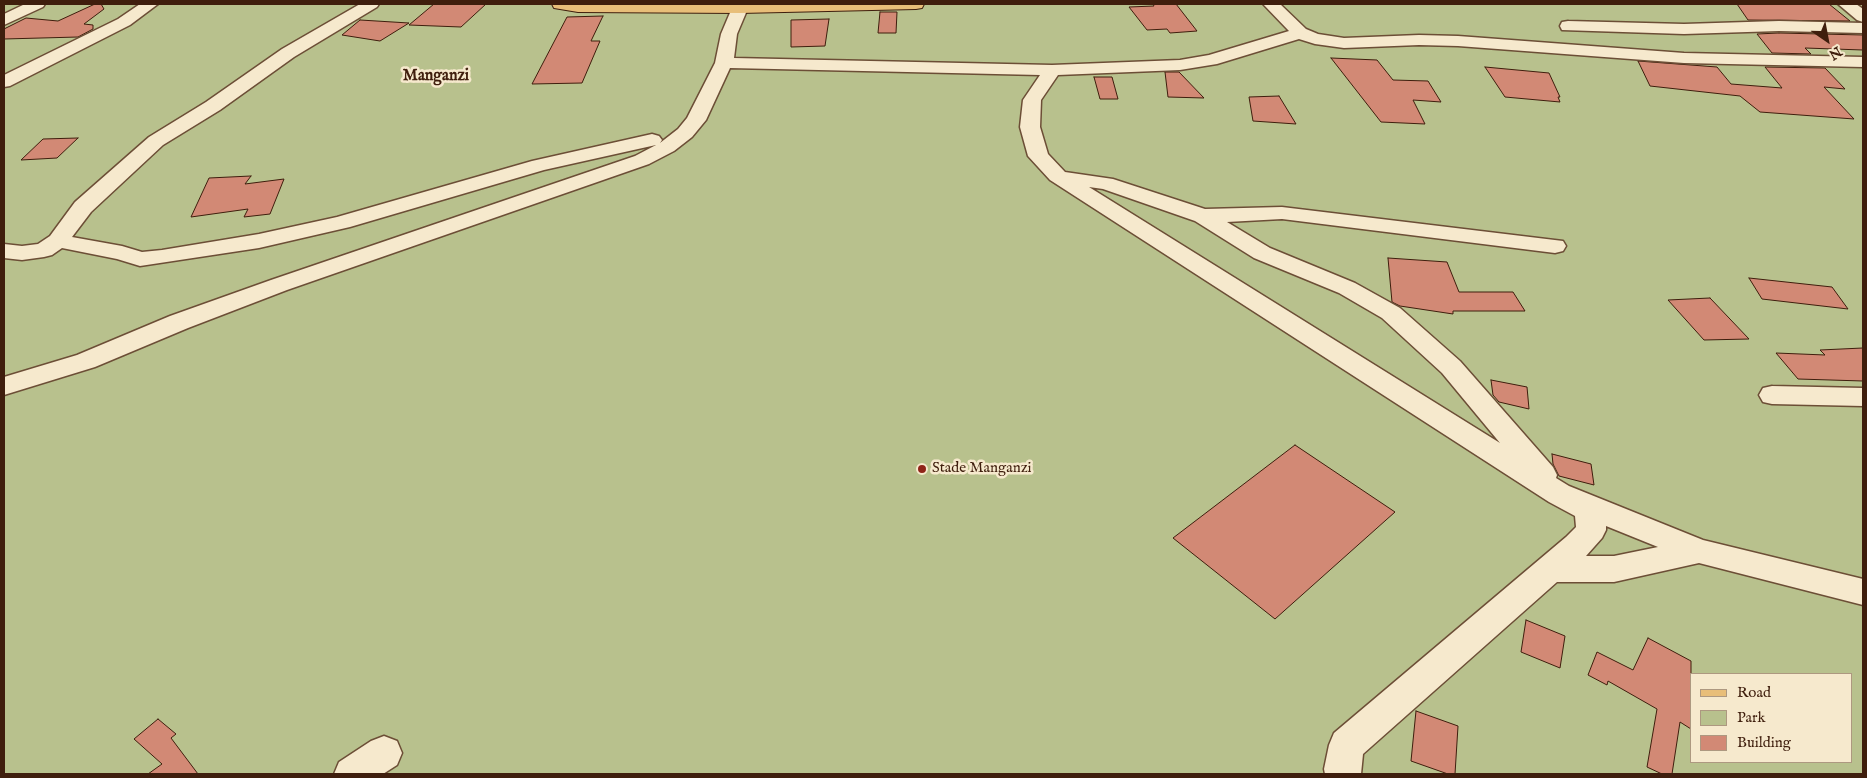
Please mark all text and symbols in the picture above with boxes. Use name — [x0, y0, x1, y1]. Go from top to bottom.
north arrow — [1802, 15, 1852, 65]
text: N — [1825, 42, 1845, 63]
district label: Manganzi — [403, 67, 469, 87]
place label: Stade Manganzi — [932, 460, 1032, 478]
marker: Stade Manganzi — [916, 463, 928, 475]
legend — [1690, 673, 1852, 763]
text: Road — [1737, 683, 1771, 702]
text: Park — [1737, 708, 1766, 727]
text: Building — [1737, 733, 1791, 752]

